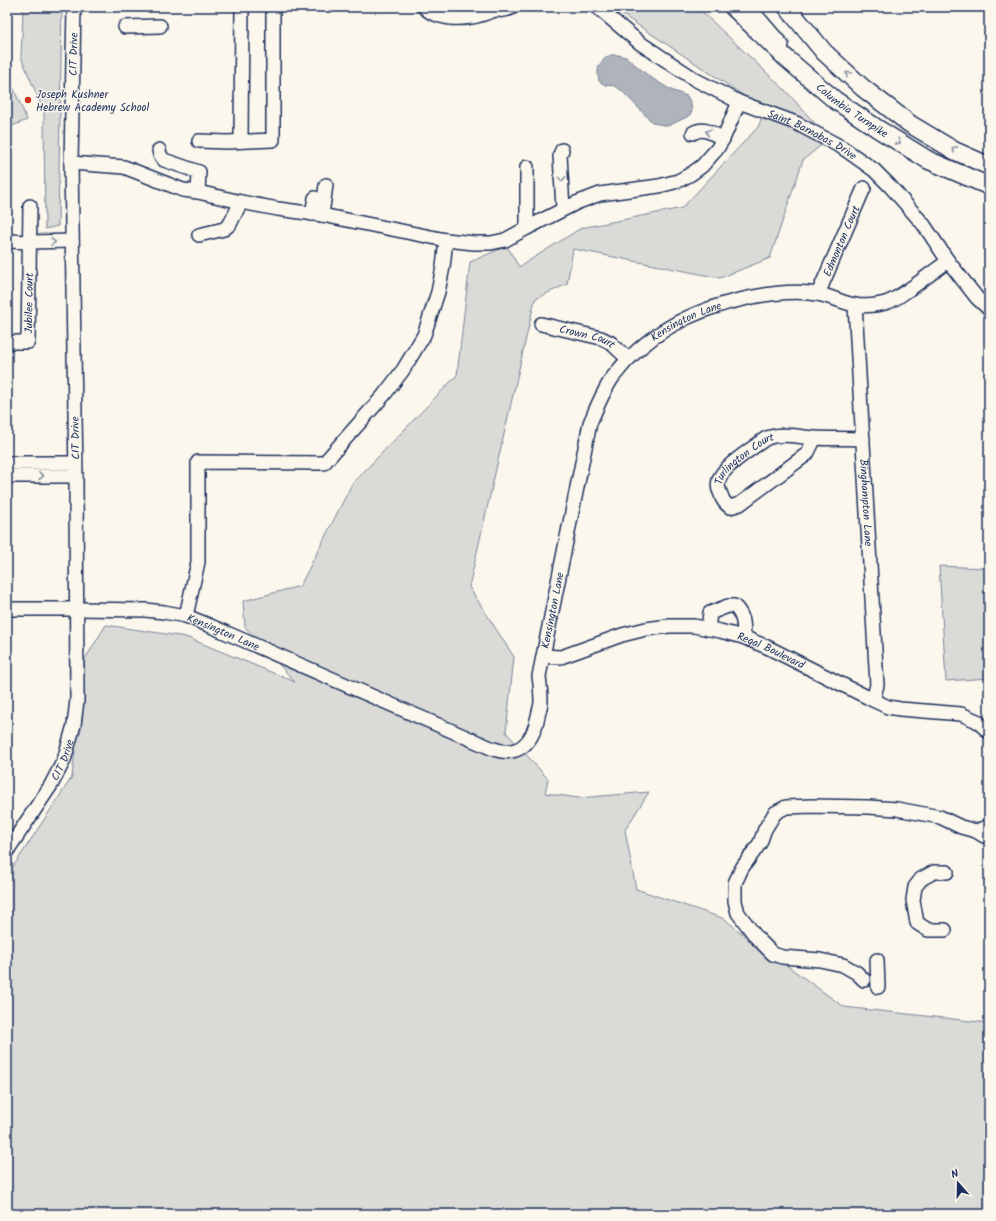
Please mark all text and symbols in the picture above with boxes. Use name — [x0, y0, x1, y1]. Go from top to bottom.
street label: CIT Drive — [65, 32, 84, 76]
one-way arrow — [845, 72, 853, 79]
street label: Columbia Turnpike — [811, 79, 891, 143]
place label: Joseph Kushner Hebrew Academy School — [36, 86, 150, 117]
marker: Joseph Kushner Hebrew Academy School — [23, 95, 33, 105]
street label: Saint Barnabas Drive — [765, 105, 860, 165]
one-way arrow — [705, 129, 713, 137]
one-way arrow — [894, 137, 901, 144]
one-way arrow — [951, 147, 958, 154]
one-way arrow — [557, 176, 566, 182]
street label: Edmonton Court — [819, 202, 866, 280]
one-way arrow — [50, 238, 56, 246]
street label: Jubilee Court — [20, 272, 39, 333]
street label: Kensington Lane — [647, 297, 724, 347]
street label: Crown Court — [557, 321, 620, 354]
street label: CIT Drive — [67, 416, 85, 460]
street label: Turlington Court — [710, 428, 777, 486]
street label: Binghampton Lane — [854, 459, 877, 547]
one-way arrow — [38, 472, 44, 480]
street label: Kensington Lane — [537, 571, 570, 650]
street label: Kensington Lane — [184, 609, 262, 656]
street label: Regal Boulevard — [735, 628, 808, 675]
street label: CIT Drive — [47, 737, 79, 784]
north arrow — [938, 1163, 978, 1203]
text: N — [949, 1165, 961, 1184]

